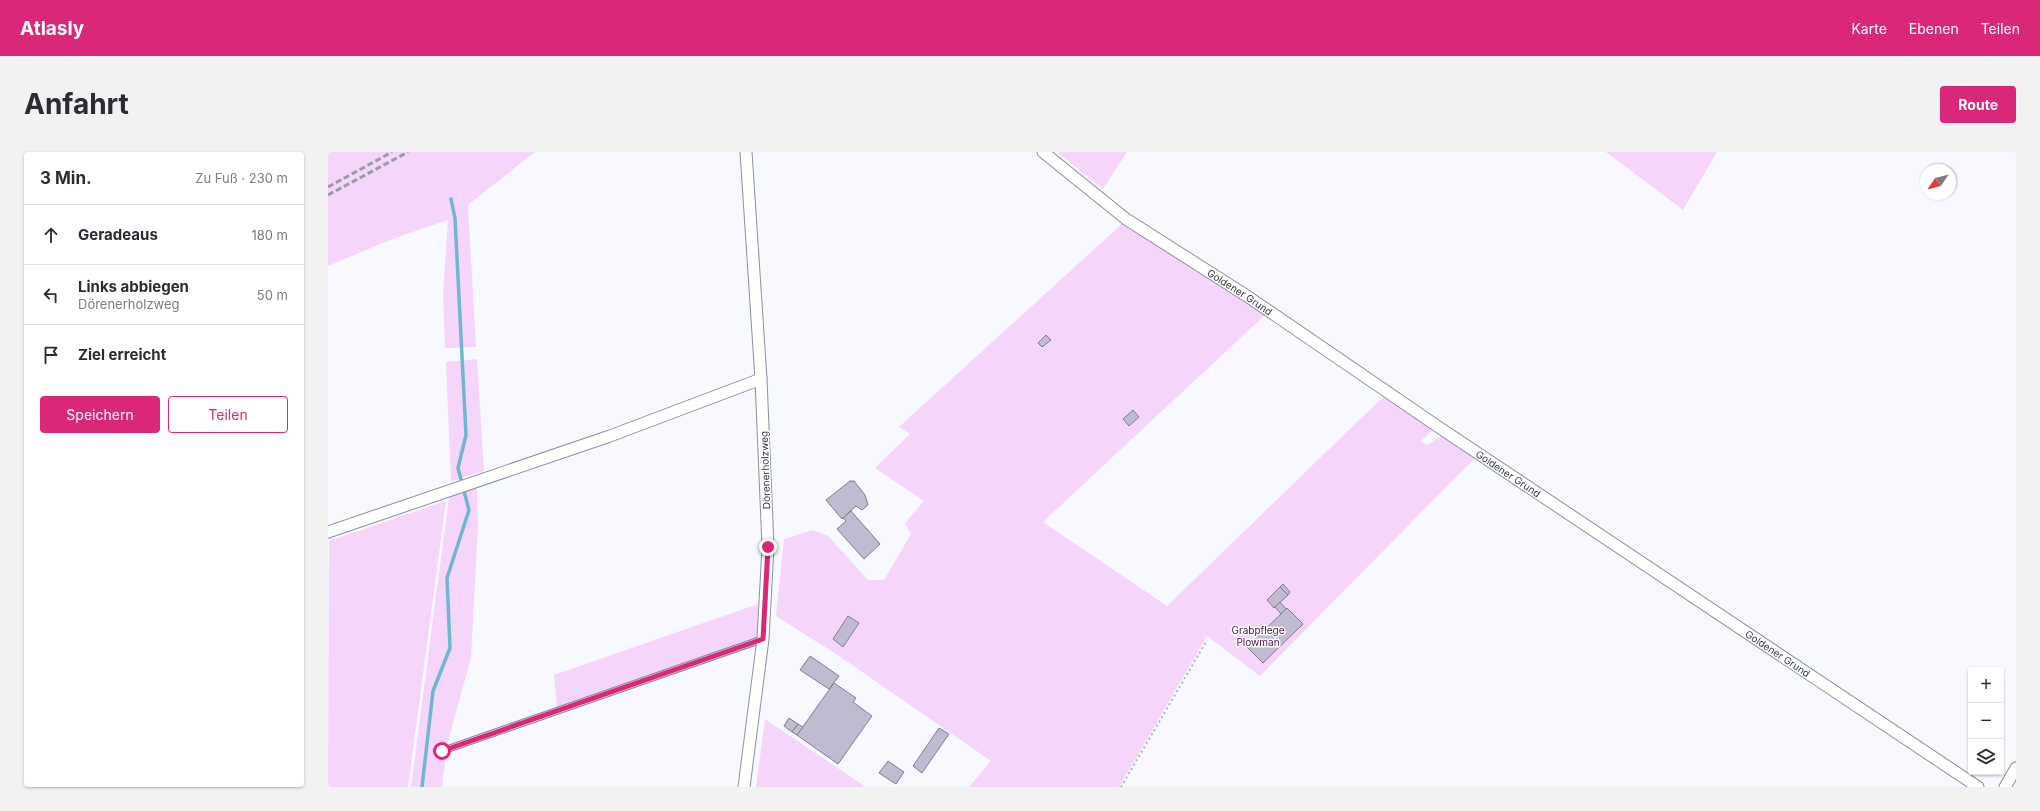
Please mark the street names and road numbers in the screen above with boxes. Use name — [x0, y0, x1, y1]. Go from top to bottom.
street label: Goldener Grund — [1205, 266, 1275, 318]
street label: Dörenerholzweg — [758, 431, 772, 509]
street label: Goldener Grund — [1474, 448, 1543, 499]
street label: Goldener Grund — [1743, 627, 1812, 679]

